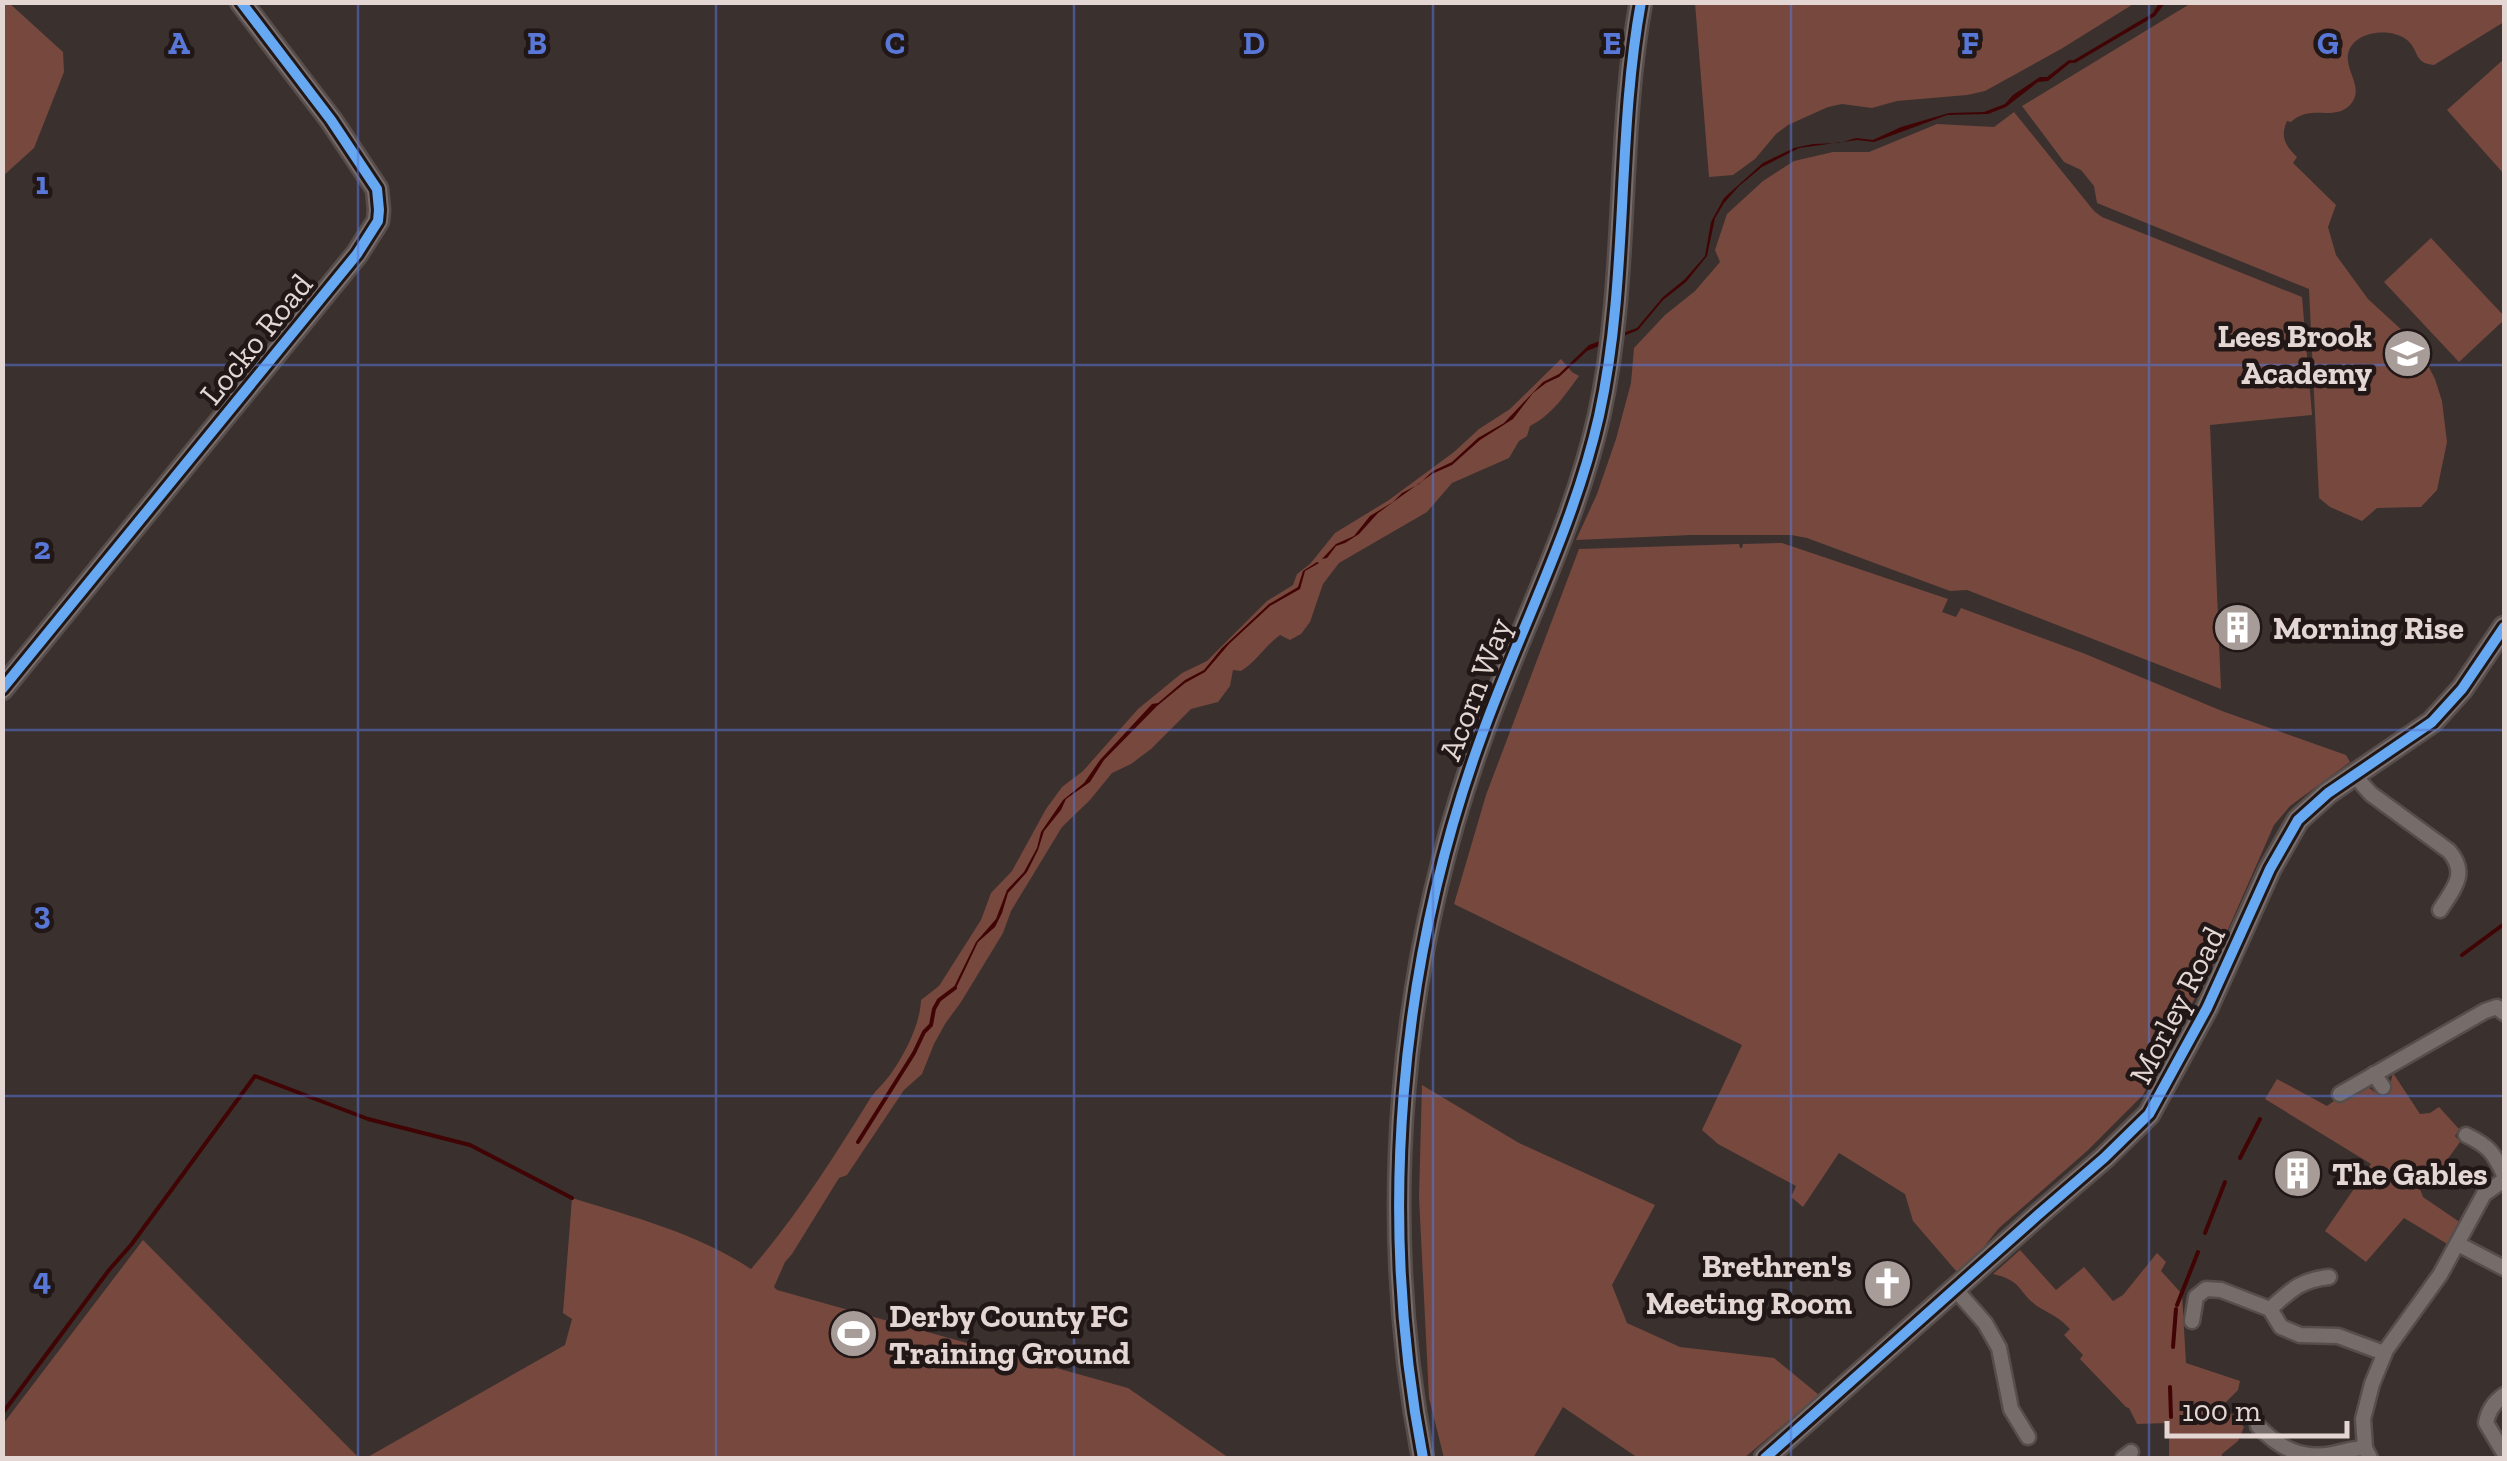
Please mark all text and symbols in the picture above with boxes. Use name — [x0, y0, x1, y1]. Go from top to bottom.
text: A — [168, 24, 190, 62]
text: B — [527, 24, 547, 62]
text: C — [885, 24, 905, 62]
text: D — [1243, 24, 1265, 62]
text: E — [1603, 24, 1621, 62]
text: F — [1961, 24, 1979, 62]
text: G — [2317, 24, 2339, 62]
text: 1 — [36, 164, 49, 202]
street label: Locko Road — [192, 266, 321, 412]
place label: Lees Brook Academy — [2217, 317, 2372, 392]
school or university icon: Lees Brook Academy — [2381, 328, 2433, 380]
text: 2 — [33, 529, 51, 567]
building icon: Morning Rise — [2212, 602, 2264, 654]
place label: Morning Rise — [2273, 609, 2464, 647]
street label: Acorn Way — [1431, 612, 1520, 765]
text: 3 — [33, 894, 51, 932]
street label: Morley Road — [2121, 919, 2233, 1090]
building icon: The Gables — [2271, 1148, 2323, 1200]
place label: The Gables — [2332, 1155, 2488, 1193]
place label: Brethren's Meeting Room — [1646, 1247, 1852, 1322]
church icon: Brethren's Meeting Room — [1861, 1258, 1913, 1310]
text: 4 — [33, 1260, 51, 1298]
place label: Derby County FC Training Ground — [889, 1297, 1130, 1372]
sports icon: Derby County FC Training Ground — [828, 1308, 880, 1360]
scale bar — [2167, 1376, 2347, 1438]
text: 100 m — [2182, 1393, 2261, 1429]

